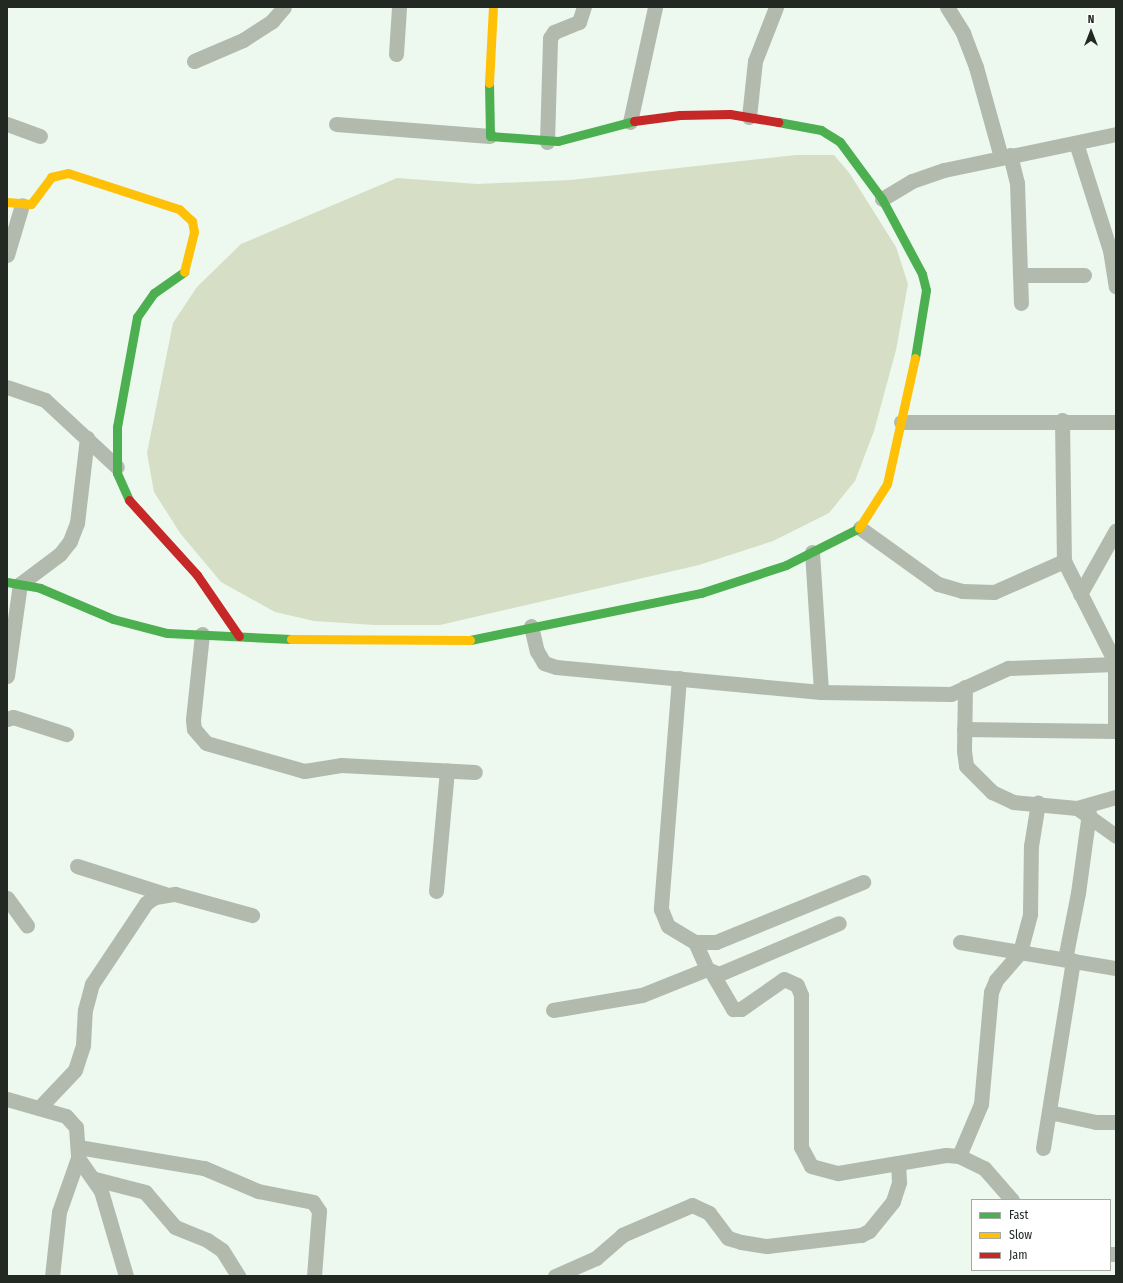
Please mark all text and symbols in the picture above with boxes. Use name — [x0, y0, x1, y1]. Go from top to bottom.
north arrow — [1071, 12, 1111, 52]
text: N — [1088, 13, 1094, 26]
legend — [971, 1199, 1111, 1271]
text: Fast — [1009, 1208, 1028, 1222]
text: Slow — [1009, 1228, 1032, 1242]
text: Jam — [1009, 1248, 1027, 1262]

